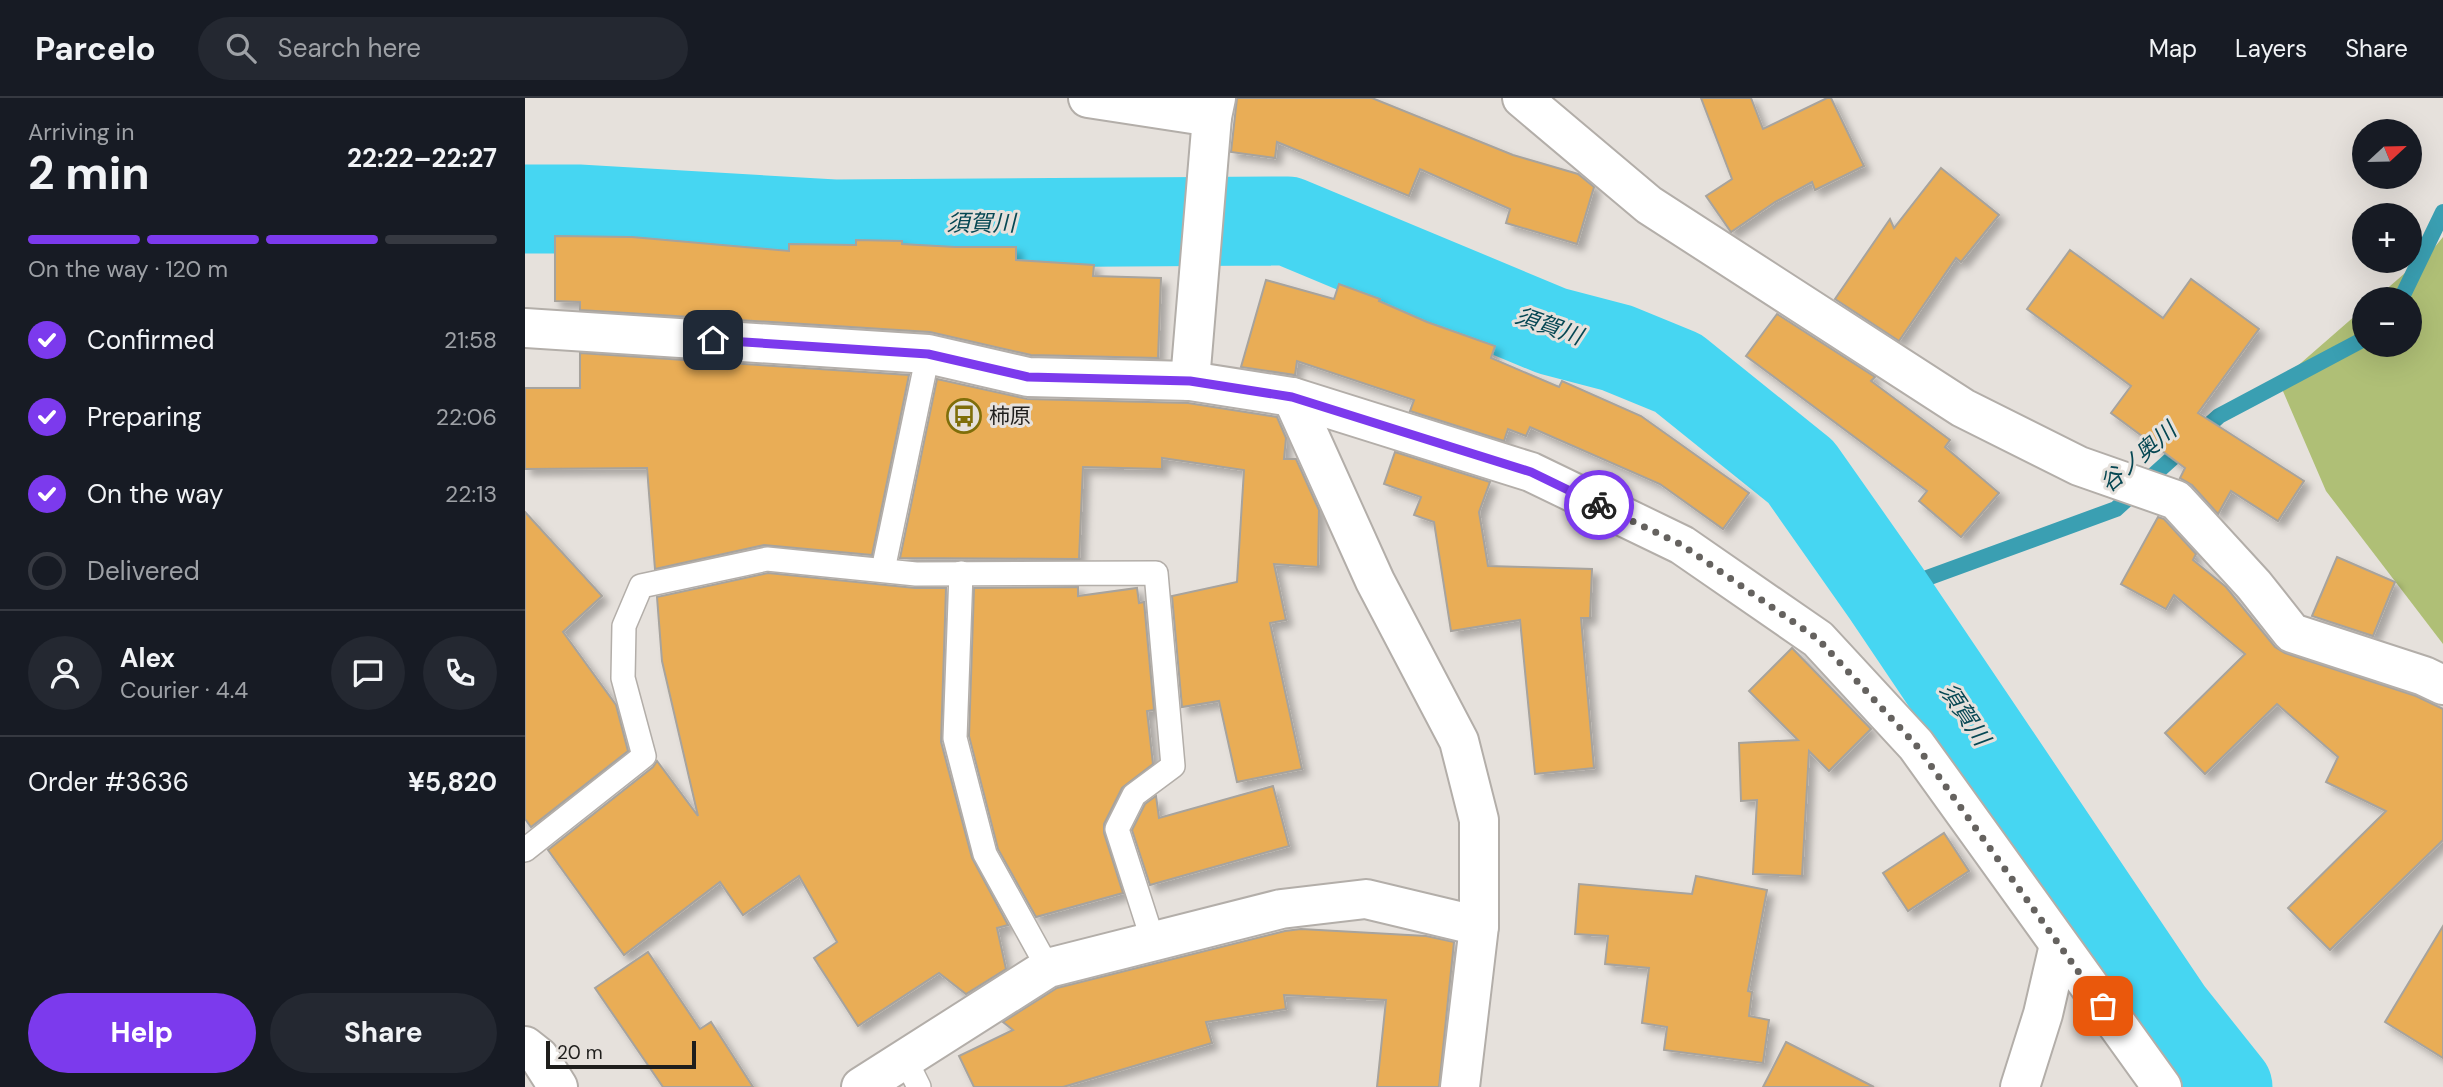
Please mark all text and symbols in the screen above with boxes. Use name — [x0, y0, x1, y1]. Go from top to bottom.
search box — [198, 17, 688, 80]
text: Parcelo — [35, 27, 156, 70]
icon: search — [222, 29, 260, 67]
text: Search here — [278, 31, 421, 65]
text: Map — [2149, 33, 2197, 64]
text: Layers — [2235, 33, 2307, 64]
text: Share — [2345, 33, 2408, 64]
text: Arriving in — [28, 117, 134, 147]
north arrow — [2352, 119, 2422, 189]
map controls — [2352, 119, 2422, 357]
text: 22:22–22:27 — [347, 141, 497, 175]
text: 2 min — [28, 143, 150, 203]
button: + — [2352, 203, 2422, 273]
water label: 須賀川 — [947, 208, 1019, 238]
text: On the way · 120 m — [28, 254, 228, 284]
button: − — [2352, 287, 2422, 357]
water label: 須賀川 — [1511, 301, 1589, 352]
pin — [683, 310, 743, 370]
icon: check — [28, 321, 66, 359]
icon: home — [694, 321, 732, 359]
text: Confirmed — [87, 323, 214, 357]
text: 21:58 — [444, 325, 497, 355]
bus stop icon: 柿原 — [945, 397, 983, 435]
icon: check — [28, 398, 66, 436]
text: Preparing — [87, 400, 202, 434]
text: 22:06 — [436, 402, 497, 432]
place label: 柿原 — [989, 402, 1031, 430]
water label: 谷ノ奥川 — [2093, 414, 2185, 498]
courier — [1564, 470, 1634, 540]
icon: check — [28, 475, 66, 513]
text: On the way — [87, 477, 223, 511]
text: 22:13 — [445, 479, 497, 509]
icon: bike — [1580, 486, 1618, 524]
text: Delivered — [87, 554, 200, 588]
button: person — [28, 636, 102, 710]
button: chat — [331, 636, 405, 710]
button: phone — [423, 636, 497, 710]
text: Alex — [120, 641, 175, 675]
text: Courier · 4.4 — [120, 675, 248, 705]
water label: 須賀川 — [1933, 677, 1998, 753]
text: Order #3636 — [28, 765, 189, 799]
text: ¥5,820 — [408, 765, 497, 799]
pin — [2073, 976, 2133, 1036]
icon: bag — [2084, 987, 2122, 1025]
button: Help — [28, 993, 256, 1073]
button: Share — [270, 993, 497, 1073]
scale bar — [546, 1038, 697, 1070]
text: 20 m — [557, 1040, 603, 1065]

